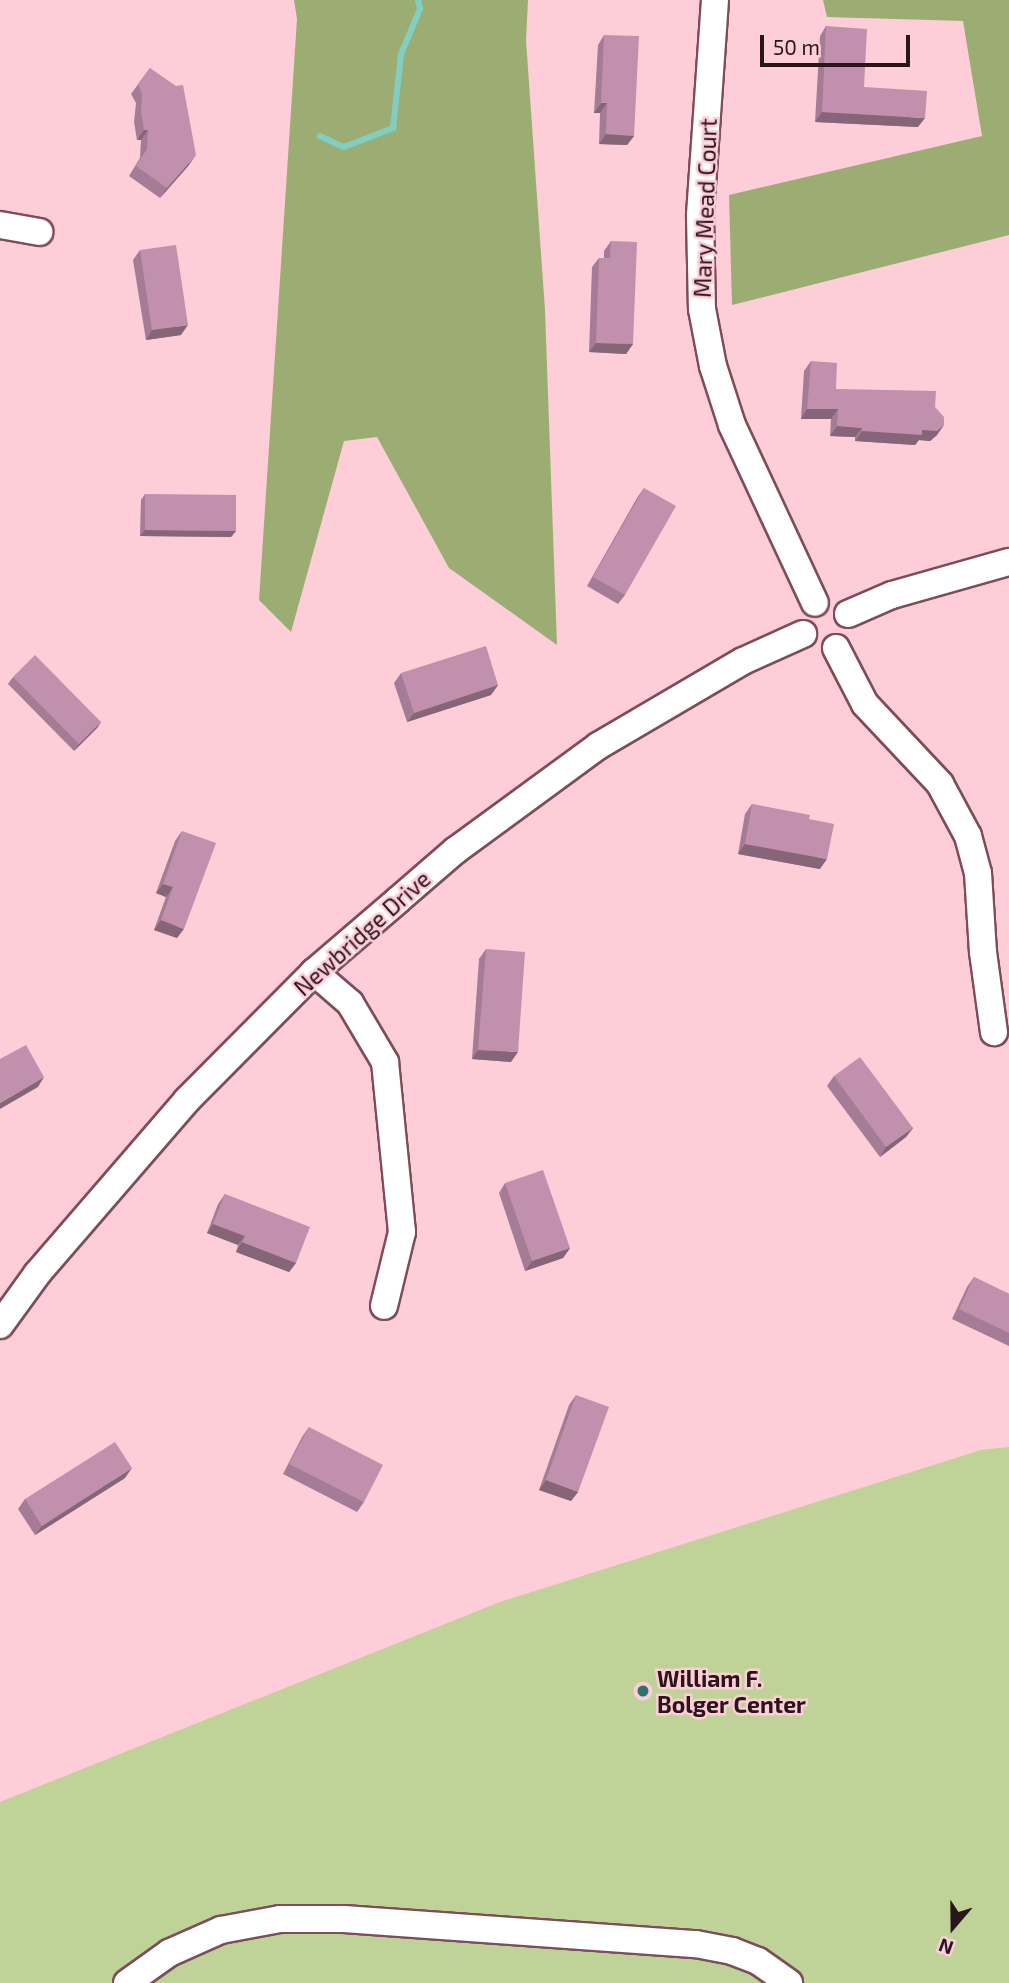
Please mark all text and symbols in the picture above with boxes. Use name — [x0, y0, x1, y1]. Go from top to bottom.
scale bar — [764, 21, 914, 65]
text: 50 m — [773, 34, 820, 59]
street label: Mary Mead Court — [688, 118, 722, 298]
street label: Newbridge Drive — [288, 865, 436, 1001]
place label: William F. Bolger Center — [657, 1664, 806, 1718]
marker: William F. Bolger Center — [635, 1683, 651, 1699]
north arrow — [918, 1892, 988, 1962]
text: N — [935, 1934, 956, 1960]

